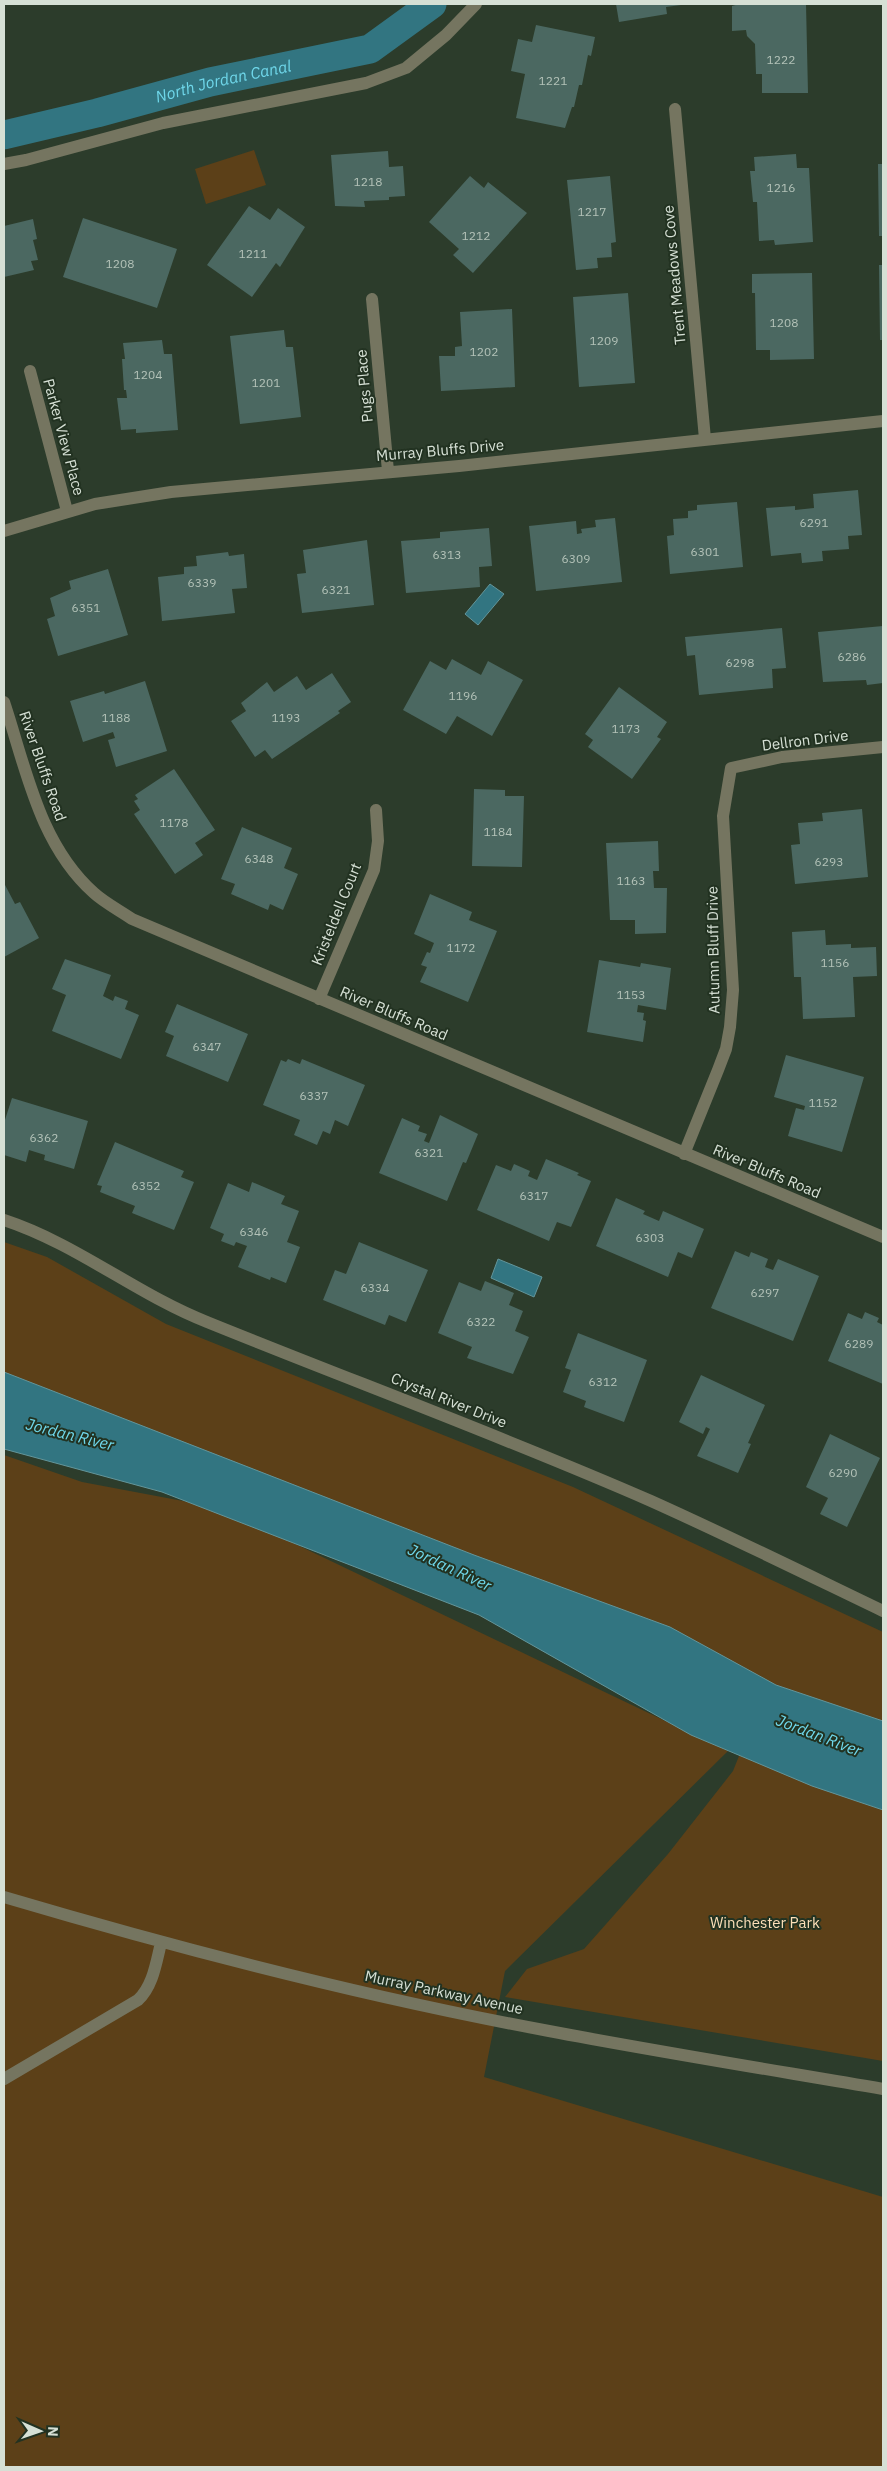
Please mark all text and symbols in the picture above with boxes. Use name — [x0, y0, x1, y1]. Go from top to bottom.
house number: 1222 — [767, 52, 795, 67]
water label: North Jordan Canal — [153, 55, 294, 107]
house number: 1221 — [539, 73, 567, 88]
house number: 1218 — [354, 174, 382, 189]
house number: 1216 — [767, 180, 795, 195]
house number: 1217 — [578, 204, 606, 219]
street label: Trent Meadows Cove — [658, 205, 690, 345]
house number: 1212 — [462, 228, 490, 243]
house number: 1211 — [239, 246, 267, 261]
house number: 1208 — [106, 256, 134, 271]
house number: 1208 — [770, 315, 798, 330]
house number: 1209 — [590, 333, 618, 348]
house number: 1202 — [470, 344, 498, 359]
street label: Pugs Place — [351, 349, 377, 423]
house number: 1204 — [134, 367, 162, 382]
house number: 1201 — [252, 375, 280, 390]
street label: Parker View Place — [39, 376, 89, 498]
street label: Murray Bluffs Drive — [375, 435, 505, 465]
house number: 6291 — [800, 515, 828, 530]
house number: 6301 — [691, 544, 719, 559]
house number: 6313 — [433, 547, 461, 562]
house number: 6309 — [562, 551, 590, 566]
house number: 6339 — [188, 575, 216, 590]
house number: 6321 — [322, 582, 350, 597]
house number: 6351 — [72, 600, 100, 615]
house number: 6286 — [838, 649, 866, 664]
house number: 6298 — [726, 655, 754, 670]
house number: 1196 — [449, 688, 477, 703]
street label: River Bluffs Road — [15, 708, 71, 824]
house number: 1188 — [102, 710, 130, 725]
house number: 1193 — [272, 710, 300, 725]
house number: 1173 — [612, 721, 640, 736]
street label: Dellron Drive — [761, 725, 849, 755]
house number: 1178 — [160, 815, 188, 830]
house number: 1184 — [484, 824, 512, 839]
house number: 6348 — [245, 851, 273, 866]
house number: 6293 — [815, 854, 843, 869]
street label: Kristeldell Court — [307, 860, 365, 968]
house number: 1163 — [617, 873, 645, 888]
street label: Autumn Bluff Drive — [702, 886, 724, 1014]
house number: 1172 — [447, 940, 475, 955]
house number: 1156 — [821, 955, 849, 970]
street label: River Bluffs Road — [337, 982, 451, 1044]
house number: 1153 — [617, 987, 645, 1002]
house number: 6347 — [193, 1039, 221, 1054]
house number: 6337 — [300, 1088, 328, 1103]
house number: 1152 — [809, 1095, 837, 1110]
house number: 6362 — [30, 1130, 58, 1145]
street label: River Bluffs Road — [710, 1140, 824, 1202]
house number: 6321 — [415, 1145, 443, 1160]
house number: 6352 — [132, 1178, 160, 1193]
house number: 6317 — [520, 1188, 548, 1203]
house number: 6346 — [240, 1224, 268, 1239]
house number: 6303 — [636, 1230, 664, 1245]
house number: 6334 — [361, 1280, 389, 1295]
house number: 6297 — [751, 1285, 779, 1300]
house number: 6322 — [467, 1314, 495, 1329]
house number: 6289 — [845, 1336, 873, 1351]
street label: Crystal River Drive — [388, 1368, 510, 1432]
house number: 6312 — [589, 1374, 617, 1389]
water label: Jordan River — [24, 1413, 117, 1455]
house number: 6290 — [829, 1465, 857, 1480]
water label: Jordan River — [405, 1539, 496, 1596]
water label: Jordan River — [774, 1710, 866, 1761]
park label: Winchester Park — [710, 1913, 820, 1932]
street label: Murray Parkway Avenue — [363, 1966, 525, 2018]
north arrow — [15, 2406, 65, 2456]
text: N — [44, 2426, 62, 2437]

